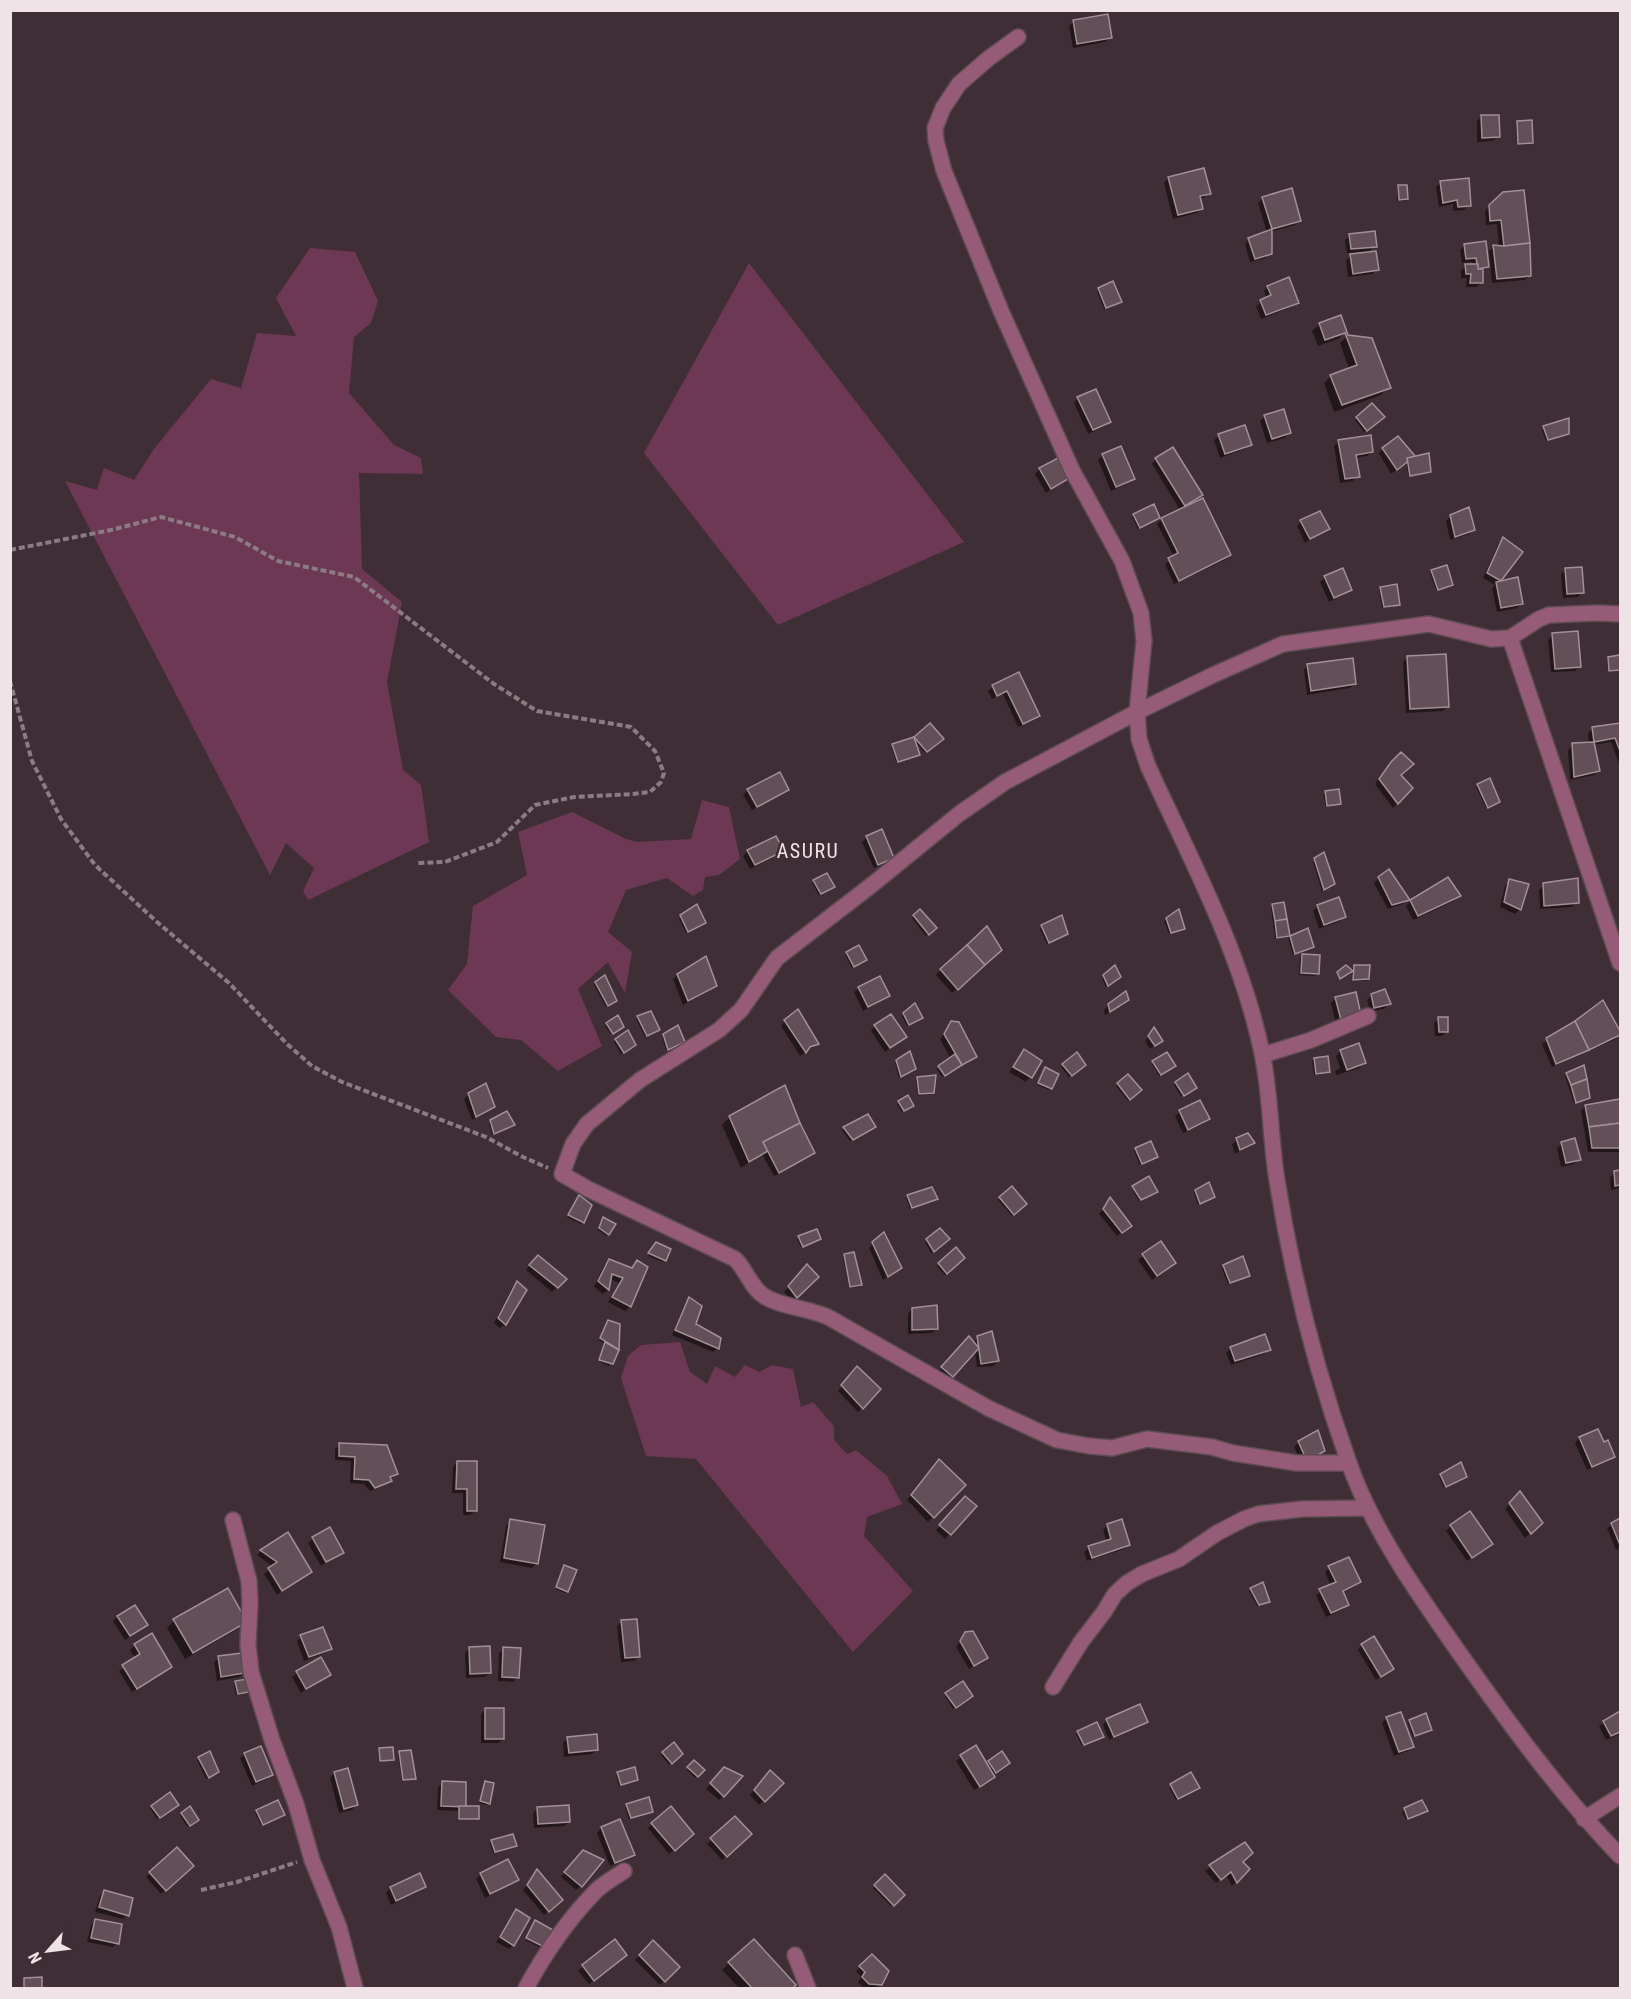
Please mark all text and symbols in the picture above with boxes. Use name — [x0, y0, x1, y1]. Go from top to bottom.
district label: ASURU — [777, 839, 839, 863]
north arrow — [18, 1921, 78, 1981]
text: N — [25, 1949, 46, 1967]

